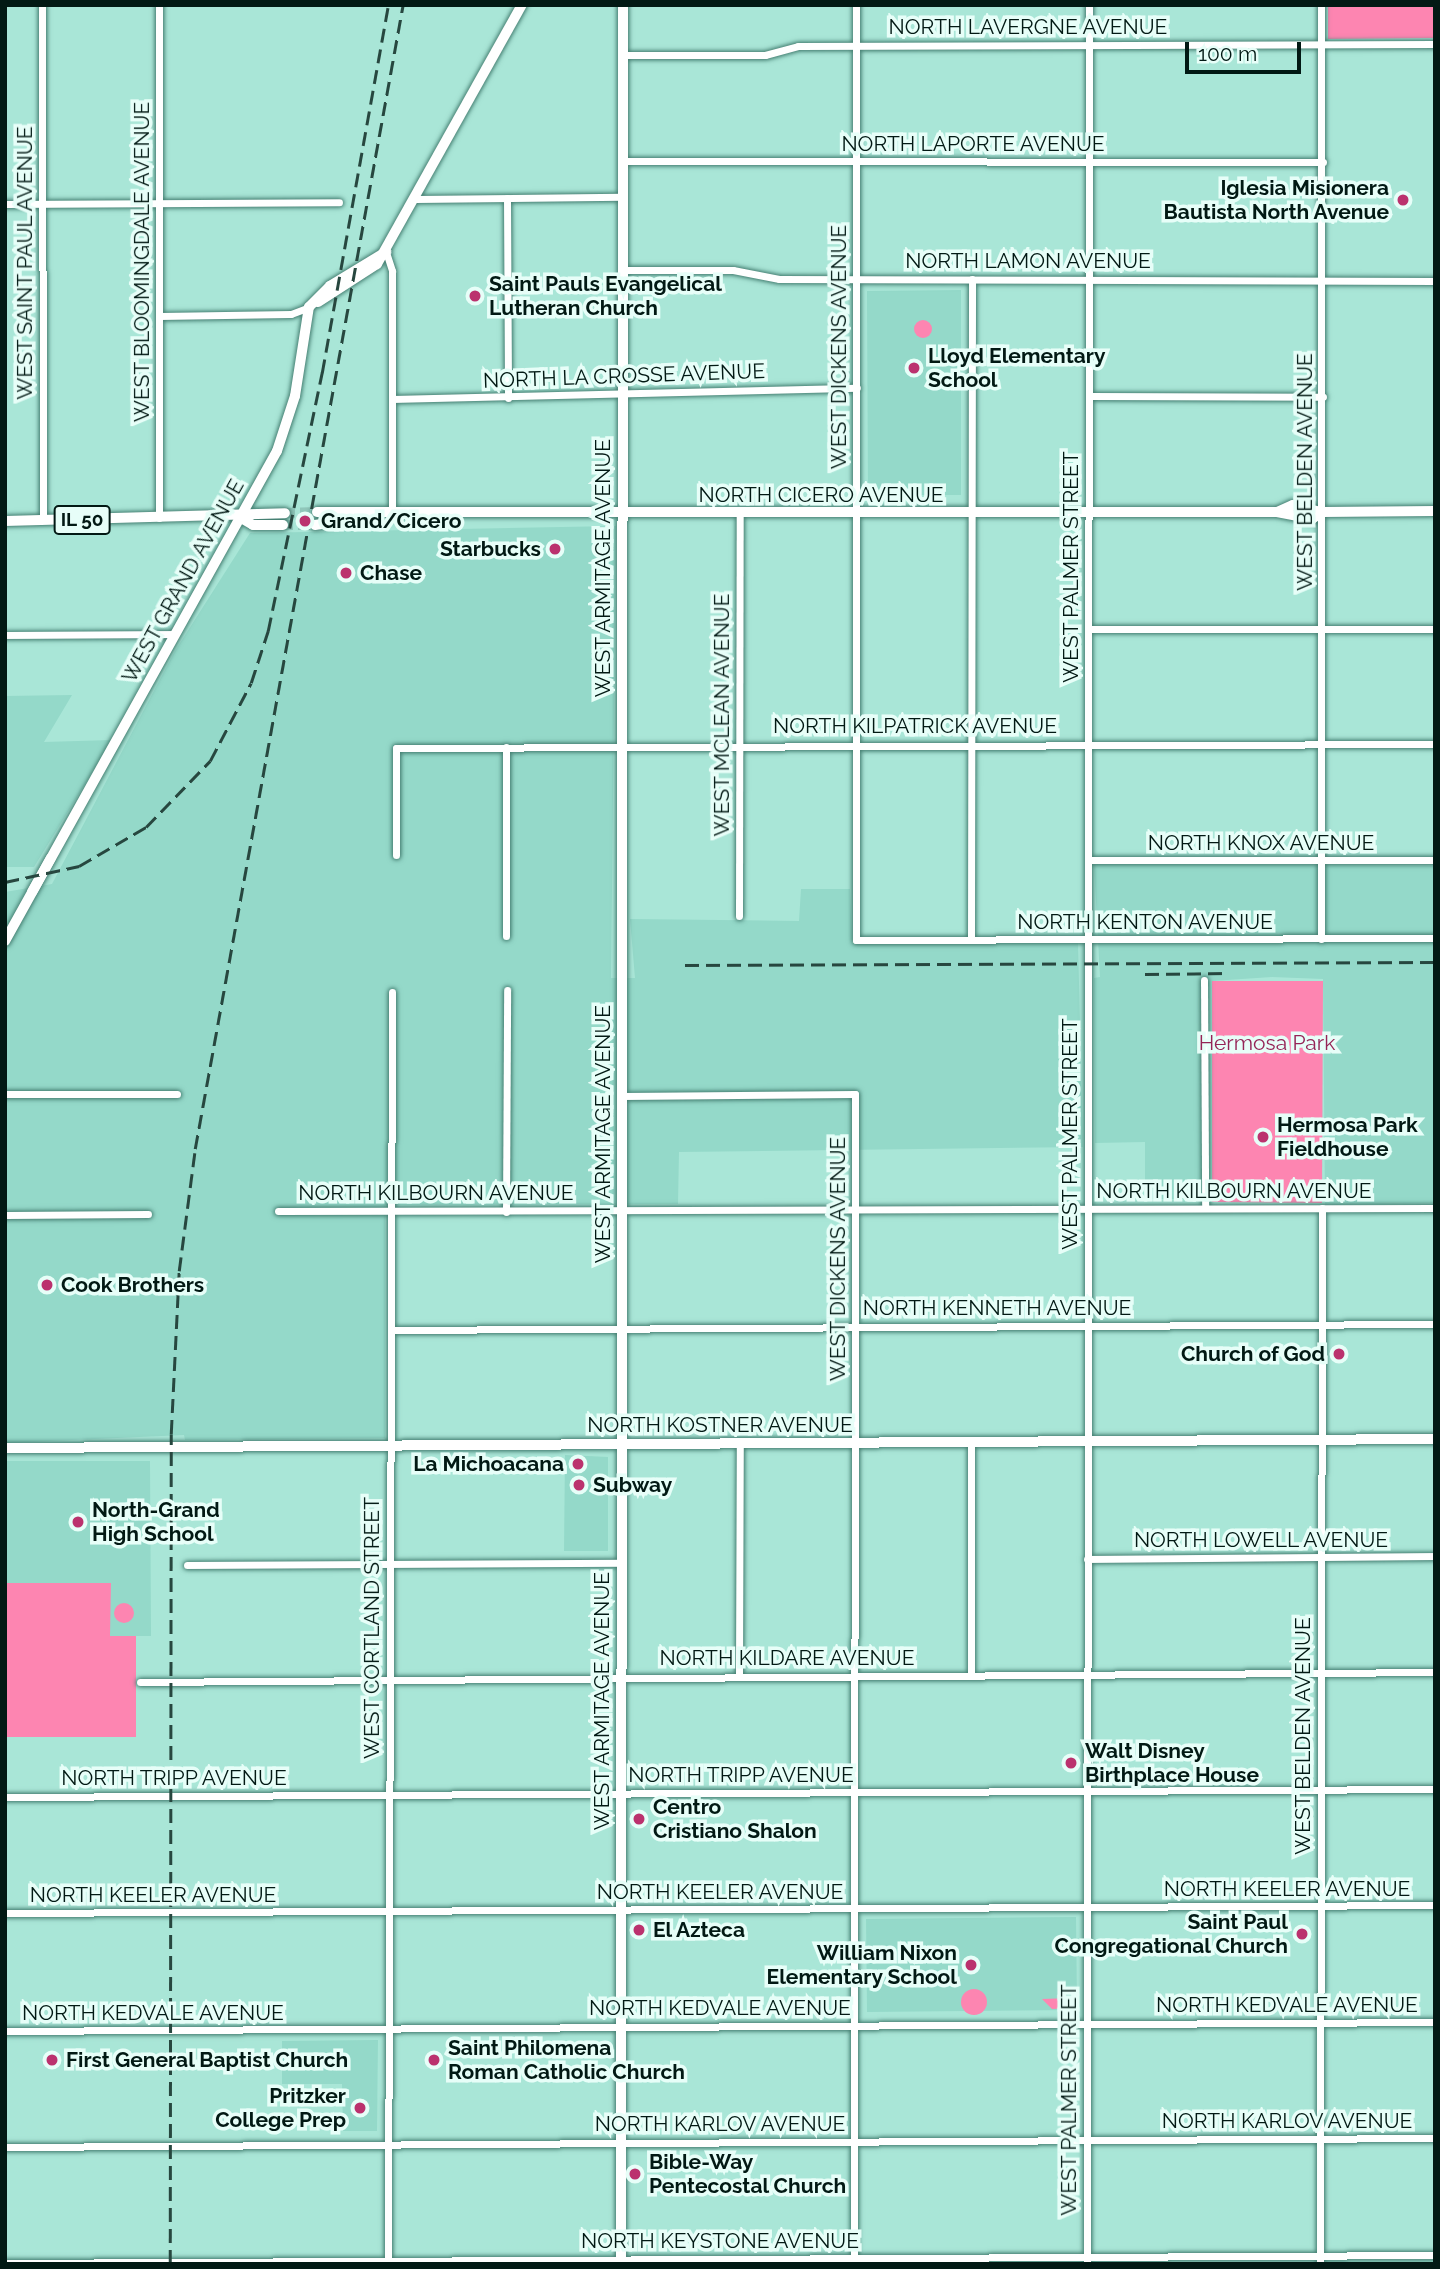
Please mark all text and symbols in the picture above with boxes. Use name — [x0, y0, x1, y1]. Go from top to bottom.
street label: NORTH LAVERGNE AVENUE — [888, 14, 1168, 40]
scale bar — [1188, 28, 1304, 72]
text: 100 m — [1198, 41, 1257, 66]
street label: WEST BLOOMINGDALE AVENUE — [129, 101, 155, 423]
street label: WEST SAINT PAUL AVENUE — [12, 125, 38, 401]
street label: NORTH LAPORTE AVENUE — [841, 131, 1105, 157]
place label: Iglesia Misionera Bautista North Avenue — [1163, 175, 1389, 225]
marker: Iglesia Misionera Bautista North Avenue — [1395, 192, 1411, 208]
street label: WEST DICKENS AVENUE — [826, 224, 852, 470]
street label: NORTH LAMON AVENUE — [905, 248, 1151, 274]
place label: Saint Pauls Evangelical Lutheran Church — [489, 271, 722, 321]
marker: Saint Pauls Evangelical Lutheran Church — [467, 288, 483, 304]
place label: Lloyd Elementary School — [928, 343, 1105, 393]
street label: WEST BELDEN AVENUE — [1292, 353, 1318, 591]
street label: NORTH LA CROSSE AVENUE — [482, 358, 766, 394]
marker: Lloyd Elementary School — [906, 360, 922, 376]
street label: WEST ARMITAGE AVENUE — [590, 438, 616, 698]
street label: WEST PALMER STREET — [1058, 451, 1084, 683]
street label: WEST GRAND AVENUE — [116, 474, 250, 688]
street label: NORTH CICERO AVENUE — [698, 482, 944, 508]
road number: IL 50 — [52, 505, 112, 536]
place label: Grand/Cicero — [321, 508, 461, 534]
marker: Grand/Cicero — [295, 511, 315, 531]
place label: Starbucks — [440, 536, 541, 562]
marker: Starbucks — [547, 541, 563, 557]
place label: Chase — [360, 560, 422, 586]
marker: Chase — [338, 565, 354, 581]
street label: WEST MCLEAN AVENUE — [709, 593, 735, 837]
street label: NORTH KILPATRICK AVENUE — [773, 713, 1057, 739]
street label: NORTH KNOX AVENUE — [1147, 830, 1375, 856]
street label: NORTH KENTON AVENUE — [1017, 909, 1273, 935]
street label: WEST ARMITAGE AVENUE — [590, 1004, 616, 1264]
street label: WEST PALMER STREET — [1057, 1018, 1083, 1250]
park label: Hermosa Park — [1199, 1030, 1335, 1056]
place label: Hermosa Park Fieldhouse — [1277, 1112, 1418, 1162]
marker: Hermosa Park Fieldhouse — [1255, 1129, 1271, 1145]
street label: WEST DICKENS AVENUE — [825, 1136, 851, 1382]
street label: NORTH KILBOURN AVENUE — [1096, 1178, 1372, 1204]
street label: NORTH KILBOURN AVENUE — [298, 1180, 574, 1206]
place label: Cook Brothers — [61, 1272, 204, 1298]
marker: Cook Brothers — [39, 1277, 55, 1293]
street label: NORTH KENNETH AVENUE — [862, 1295, 1132, 1321]
place label: Church of God — [1180, 1341, 1325, 1367]
marker: Church of God — [1331, 1346, 1347, 1362]
street label: NORTH KOSTNER AVENUE — [587, 1412, 853, 1438]
place label: La Michoacana — [413, 1451, 564, 1477]
marker: La Michoacana — [570, 1456, 586, 1472]
place label: Subway — [593, 1472, 672, 1498]
marker: Subway — [571, 1477, 587, 1493]
place label: North-Grand High School — [92, 1497, 220, 1547]
street label: WEST CORTLAND STREET — [359, 1497, 385, 1759]
marker: North-Grand High School — [70, 1514, 86, 1530]
street label: NORTH LOWELL AVENUE — [1133, 1527, 1389, 1553]
street label: WEST ARMITAGE AVENUE — [589, 1571, 615, 1831]
street label: WEST BELDEN AVENUE — [1290, 1617, 1316, 1855]
street label: NORTH KILDARE AVENUE — [659, 1645, 915, 1671]
place label: Walt Disney Birthplace House — [1085, 1738, 1259, 1788]
marker: Walt Disney Birthplace House — [1063, 1755, 1079, 1771]
street label: NORTH TRIPP AVENUE — [627, 1762, 855, 1788]
street label: NORTH TRIPP AVENUE — [60, 1765, 288, 1791]
place label: Centro Cristiano Shalon — [653, 1794, 817, 1844]
marker: Centro Cristiano Shalon — [631, 1811, 647, 1827]
street label: NORTH KEELER AVENUE — [1163, 1876, 1411, 1902]
street label: NORTH KEELER AVENUE — [596, 1879, 844, 1905]
street label: NORTH KEELER AVENUE — [29, 1882, 277, 1908]
place label: Saint Paul Congregational Church — [1054, 1909, 1288, 1959]
place label: El Azteca — [653, 1917, 746, 1943]
marker: El Azteca — [631, 1922, 647, 1938]
marker: Saint Paul Congregational Church — [1294, 1926, 1310, 1942]
place label: William Nixon Elementary School — [766, 1940, 957, 1990]
marker: William Nixon Elementary School — [963, 1957, 979, 1973]
street label: WEST PALMER STREET — [1056, 1984, 1082, 2216]
street label: NORTH KEDVALE AVENUE — [1156, 1992, 1418, 2018]
street label: NORTH KEDVALE AVENUE — [589, 1995, 851, 2021]
street label: NORTH KEDVALE AVENUE — [22, 2000, 284, 2026]
place label: Saint Philomena Roman Catholic Church — [448, 2035, 685, 2085]
place label: First General Baptist Church — [66, 2047, 349, 2073]
marker: First General Baptist Church — [44, 2052, 60, 2068]
marker: Saint Philomena Roman Catholic Church — [426, 2052, 442, 2068]
place label: Pritzker College Prep — [215, 2083, 346, 2133]
marker: Pritzker College Prep — [352, 2100, 368, 2116]
street label: NORTH KARLOV AVENUE — [1161, 2108, 1413, 2134]
street label: NORTH KARLOV AVENUE — [594, 2111, 846, 2137]
place label: Bible-Way Pentecostal Church — [649, 2149, 847, 2199]
marker: Bible-Way Pentecostal Church — [627, 2166, 643, 2182]
street label: NORTH KEYSTONE AVENUE — [581, 2228, 859, 2254]

